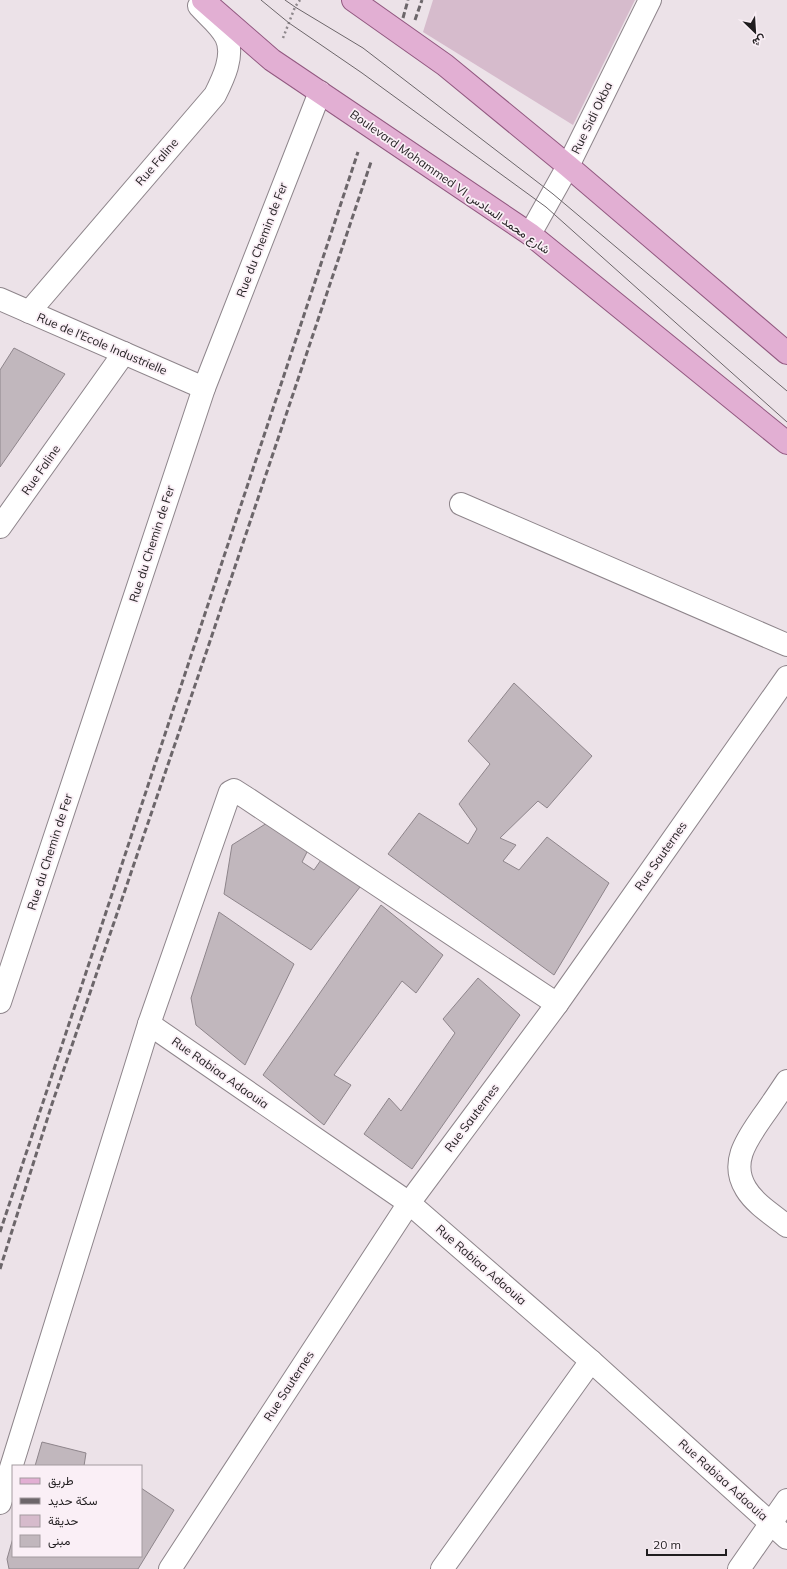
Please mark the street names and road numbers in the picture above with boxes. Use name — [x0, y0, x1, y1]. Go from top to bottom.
street label: Rue Sidi Okba — [568, 79, 615, 156]
street label: Boulevard Mohammed VI شارع محمد السادس — [346, 106, 553, 258]
street label: Rue Faline — [132, 135, 181, 188]
street label: Rue du Chemin de Fer — [233, 180, 291, 299]
street label: Rue de l'Ecole Industrielle — [35, 309, 169, 378]
street label: Rue Faline — [18, 442, 63, 498]
street label: Rue du Chemin de Fer — [126, 483, 178, 604]
street label: Rue du Chemin de Fer — [24, 791, 76, 912]
street label: Rue Sauternes — [631, 818, 690, 893]
street label: Rue Rabiaa Adaouia — [169, 1033, 272, 1112]
street label: Rue Sauternes — [441, 1081, 502, 1155]
street label: Rue Rabiaa Adaouia — [433, 1221, 530, 1308]
street label: Rue Sauternes — [260, 1348, 317, 1424]
street label: Rue Rabiaa Adaouia — [676, 1436, 771, 1524]

